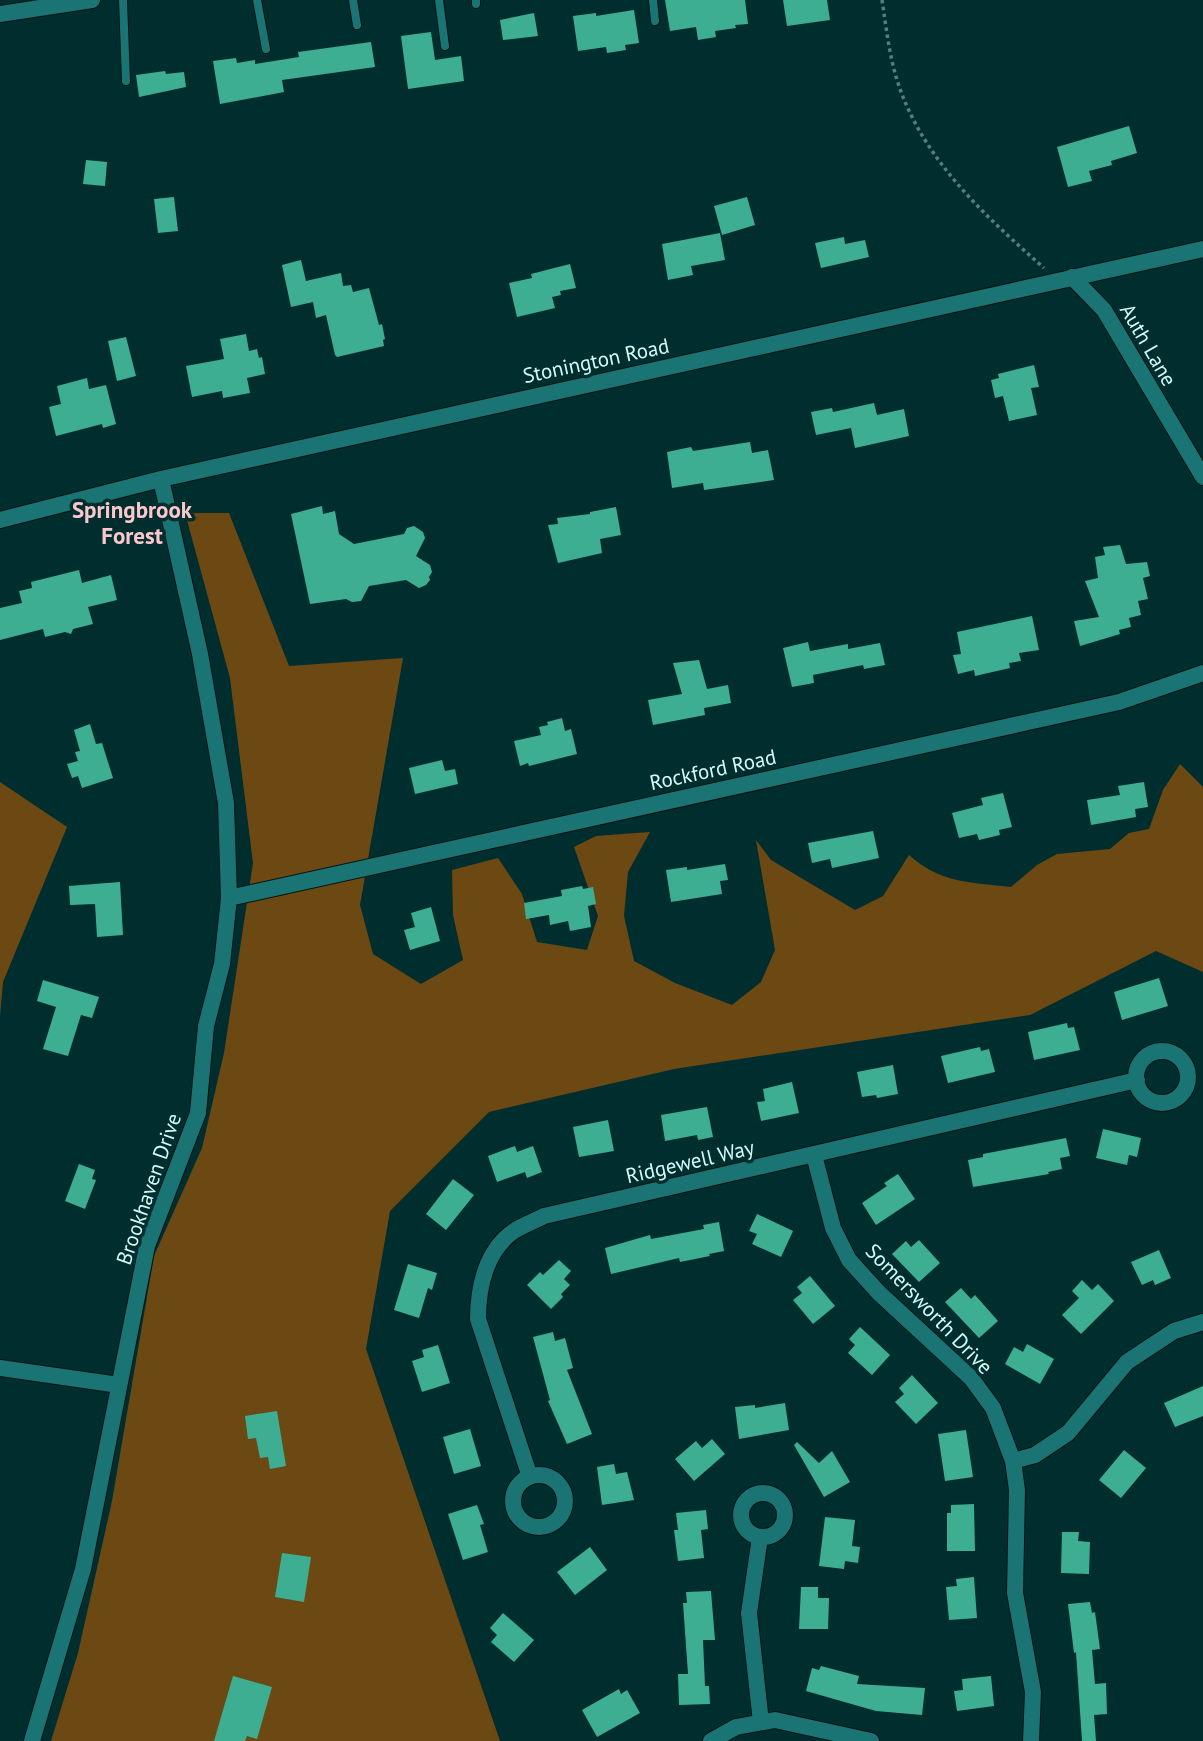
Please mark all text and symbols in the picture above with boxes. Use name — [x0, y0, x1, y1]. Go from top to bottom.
street label: Auth Lane — [1114, 299, 1183, 391]
street label: Stonington Road — [520, 332, 672, 389]
district label: Springbrook Forest — [72, 495, 193, 550]
street label: Rockford Road — [647, 743, 779, 796]
street label: Brookhaven Drive — [110, 1109, 187, 1268]
street label: Ridgewell Way — [623, 1134, 757, 1189]
street label: Somersworth Drive — [860, 1238, 999, 1380]

